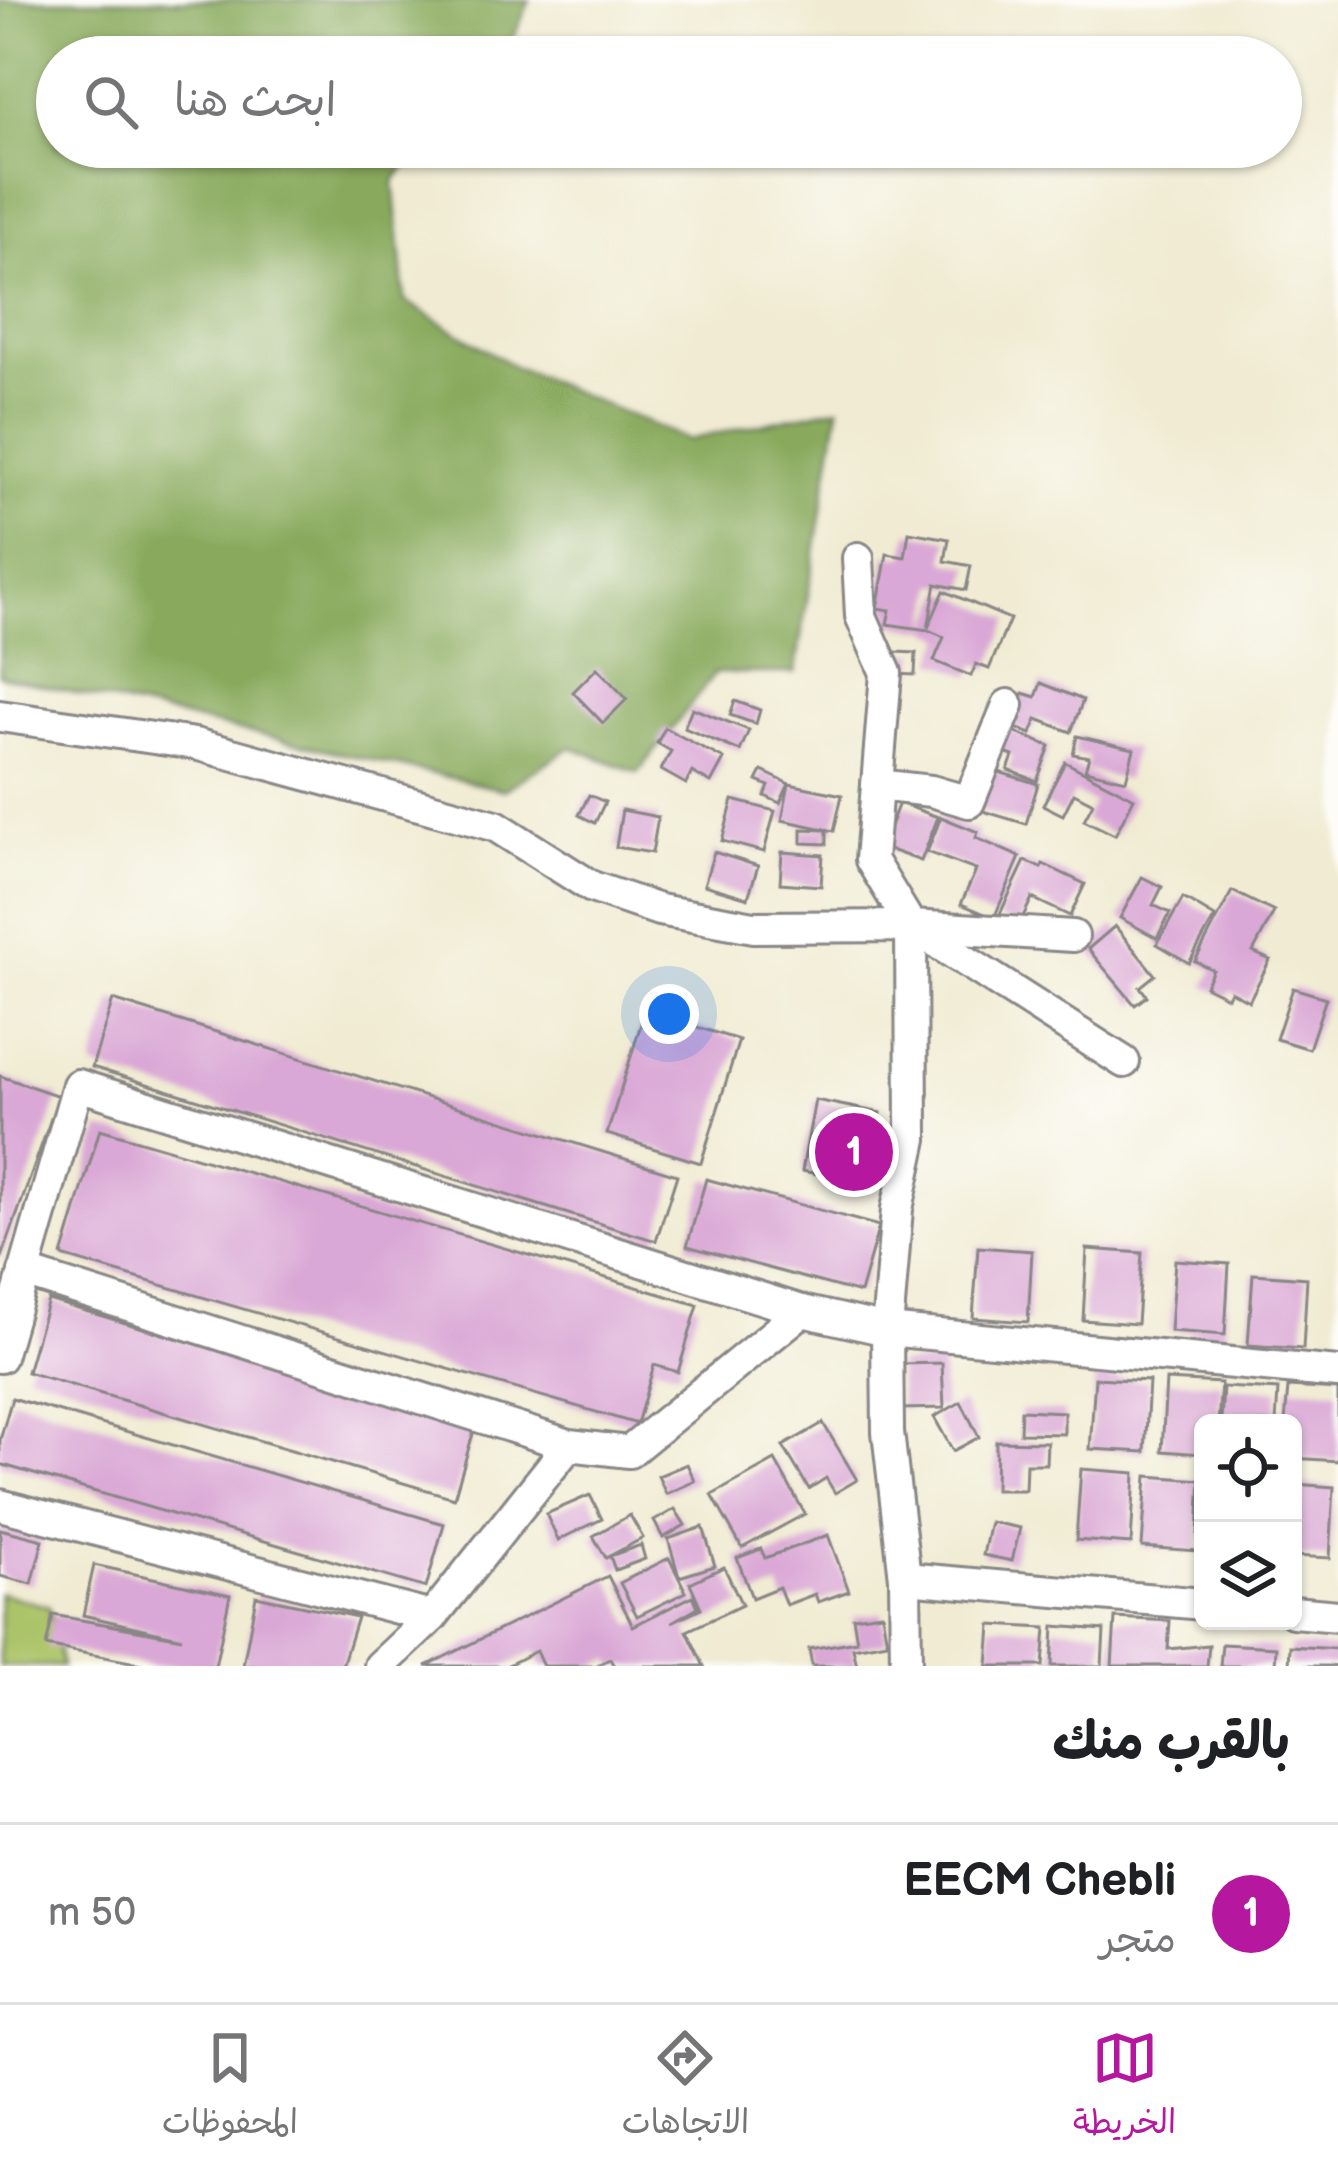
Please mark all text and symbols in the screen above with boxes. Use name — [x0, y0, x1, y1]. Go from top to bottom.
search box — [36, 36, 1302, 168]
icon: search — [78, 69, 144, 135]
text: ابحث هنا — [174, 74, 337, 129]
your location — [639, 984, 699, 1044]
pin: 1 — [815, 1107, 893, 1197]
map controls — [1194, 1414, 1302, 1630]
button: locate — [1194, 1414, 1302, 1522]
button: layers — [1194, 1522, 1302, 1630]
text: بالقرب منك — [1053, 1712, 1290, 1773]
text: EECM Chebli — [903, 1854, 1176, 1909]
text: 50 m — [48, 1890, 136, 1937]
text: 1 — [1243, 1890, 1259, 1937]
text: متجر — [1100, 1917, 1176, 1964]
tab: المحفوظات — [162, 2025, 298, 2151]
tab: الاتجاهات — [622, 2025, 749, 2151]
tab: الخريطة — [1073, 2025, 1176, 2151]

